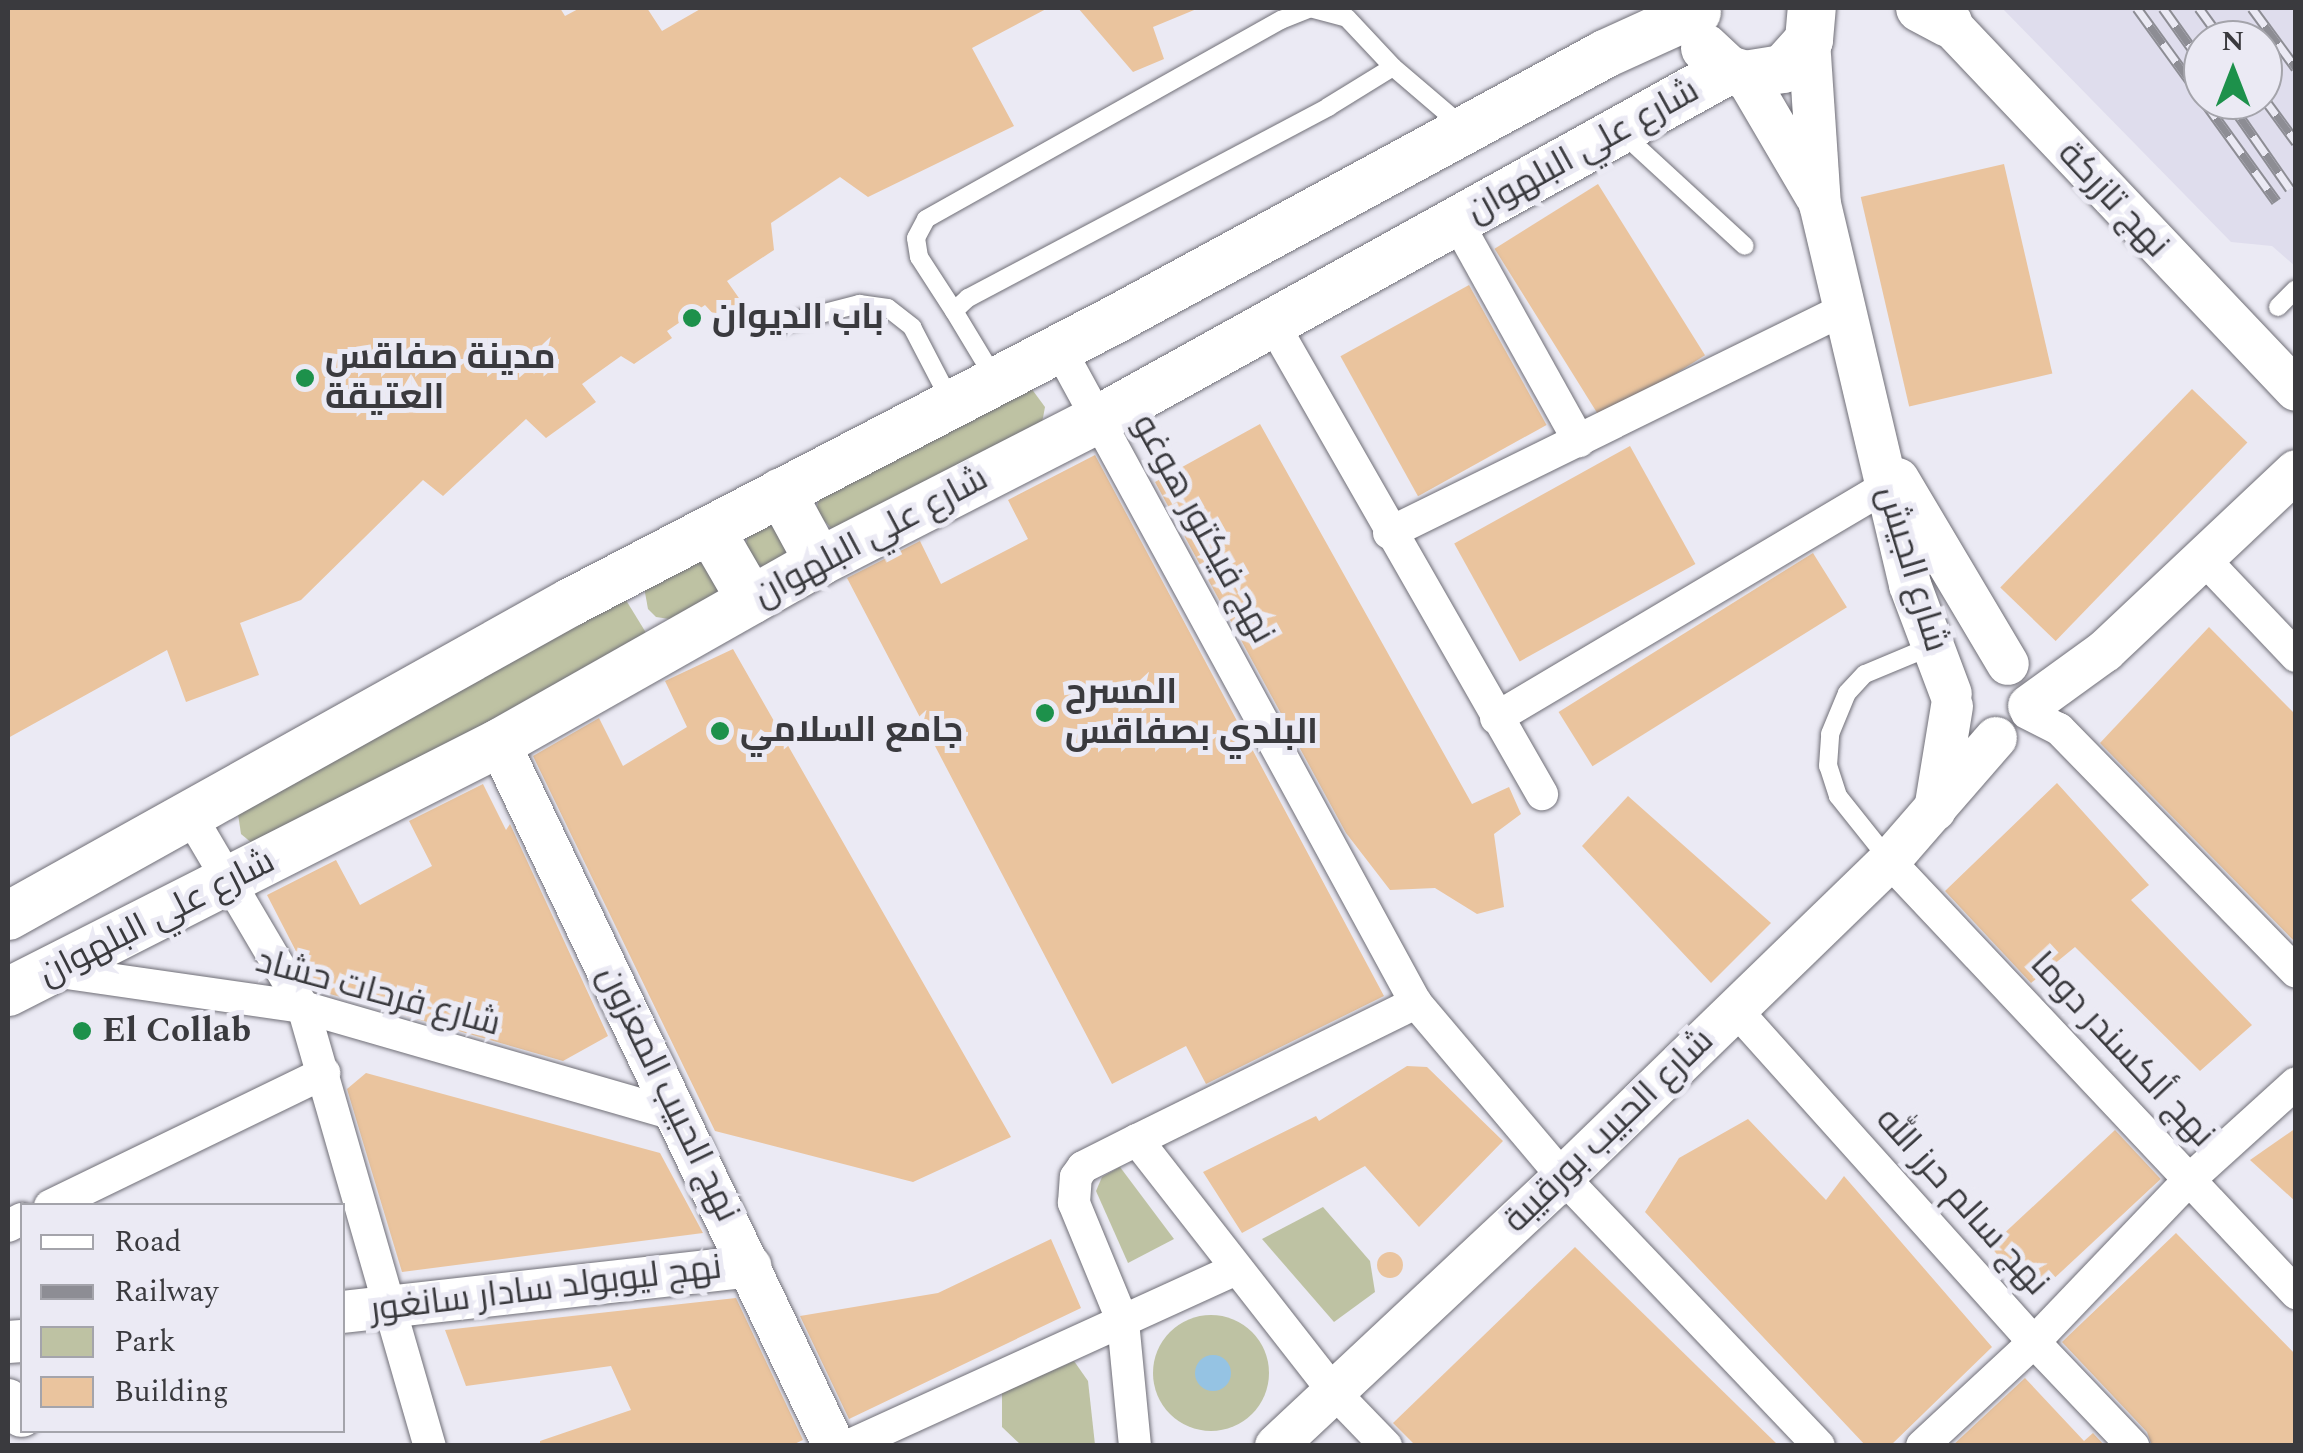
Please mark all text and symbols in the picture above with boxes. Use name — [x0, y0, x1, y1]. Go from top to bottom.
north arrow — [2183, 20, 2283, 120]
text: N — [2222, 20, 2244, 63]
street label: شارع علي البلهوان — [1460, 70, 1706, 232]
street label: نهج تازركة — [2049, 133, 2177, 267]
place label: باب الديوان — [712, 297, 884, 339]
marker: باب الديوان — [681, 307, 703, 329]
place label: مدينة صفاقس العتيقة — [325, 337, 556, 419]
marker: مدينة صفاقس العتيقة — [294, 367, 316, 389]
street label: نهج فيكتور هوغو — [1123, 407, 1283, 651]
street label: شارع علي البلهوان — [747, 458, 995, 616]
street label: شارع الجيش — [1867, 481, 1957, 657]
place label: المسرح البلدي بصفاقس — [1065, 672, 1318, 754]
marker: المسرح البلدي بصفاقس — [1034, 702, 1056, 724]
place label: جامع السلامي — [740, 710, 963, 752]
marker: جامع السلامي — [709, 720, 731, 742]
street label: شارع علي البلهوان — [32, 841, 282, 995]
street label: شارع فرحات حشاد — [251, 940, 505, 1046]
street label: نهج ألكسندر دوما — [2021, 944, 2223, 1156]
street label: نهج الحبيب المعزون — [588, 959, 748, 1229]
place label: El Collab — [102, 1010, 251, 1052]
marker: El Collab — [71, 1020, 93, 1042]
street label: شارع الحبيب بورقيبة — [1495, 1020, 1723, 1242]
street label: نهج سالم حرز الله — [1867, 1099, 2057, 1305]
legend — [20, 1203, 345, 1433]
text: Road — [114, 1219, 182, 1265]
street label: نهج ليوبولد سادار سانغور — [368, 1247, 724, 1331]
text: Railway — [114, 1269, 219, 1315]
text: Park — [114, 1319, 176, 1365]
text: Building — [114, 1369, 229, 1415]

